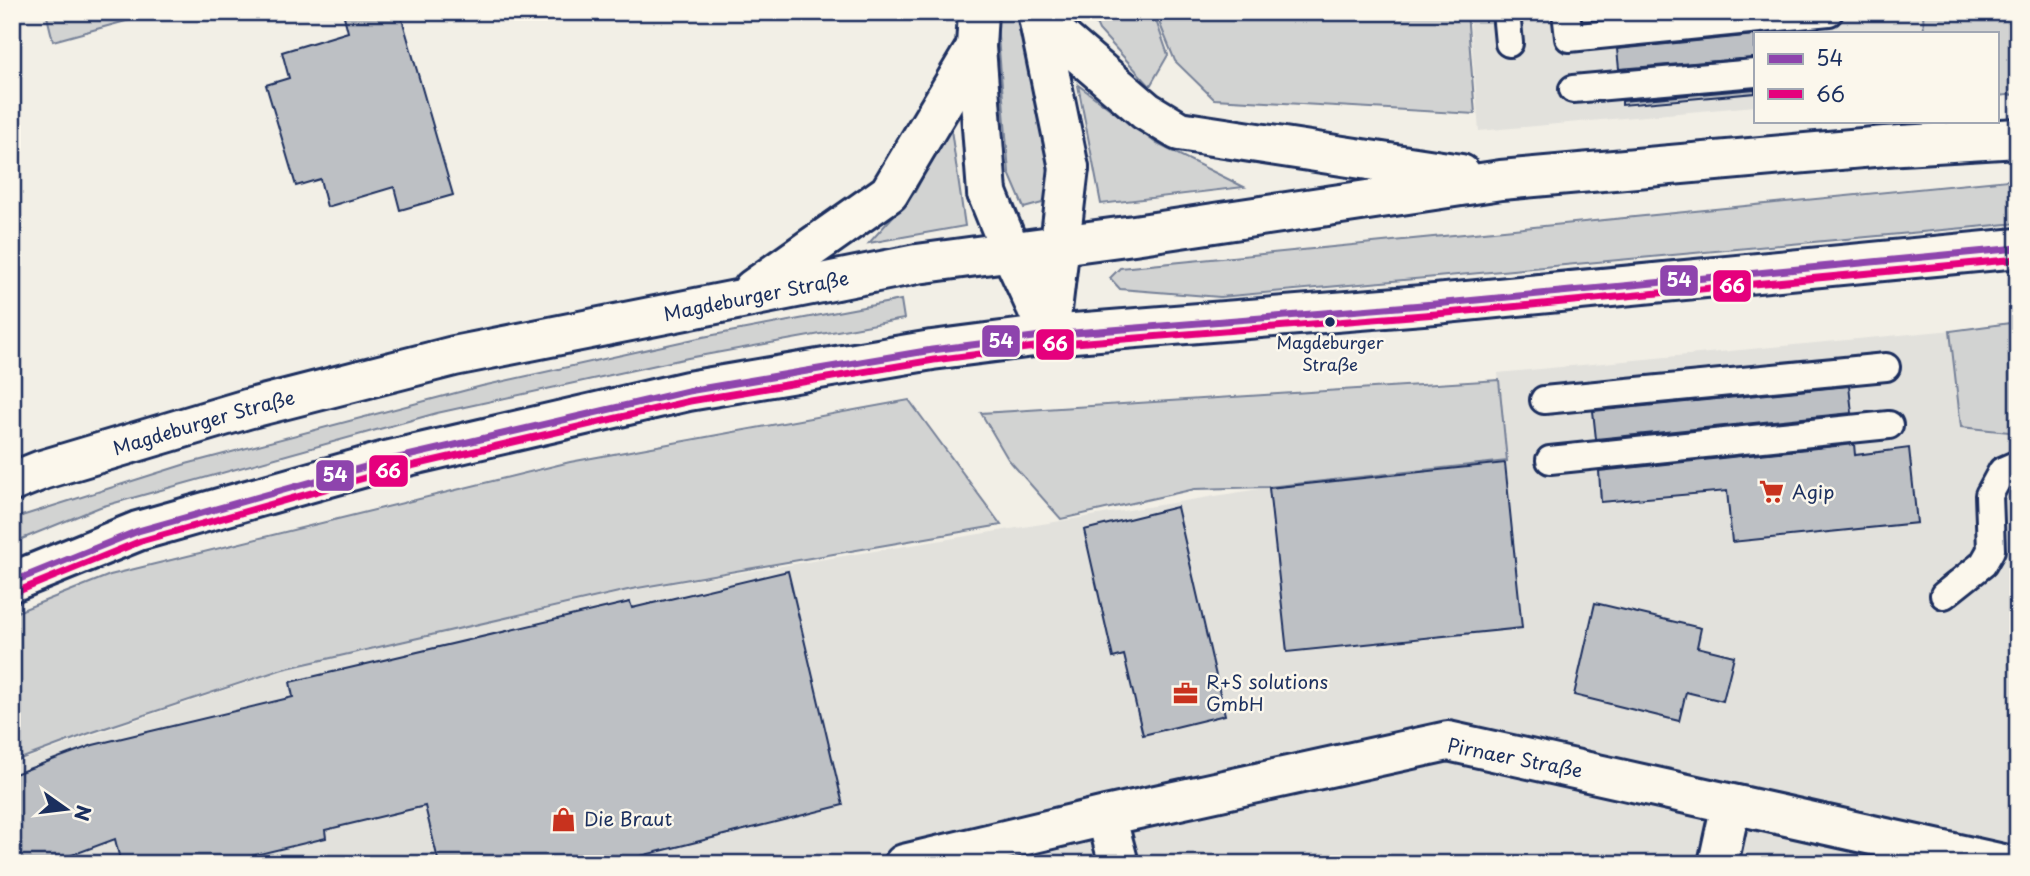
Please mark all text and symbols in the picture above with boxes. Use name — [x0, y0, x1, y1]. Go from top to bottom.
legend — [1754, 32, 1998, 122]
text: 54 — [1816, 41, 1843, 73]
text: 66 — [1816, 77, 1845, 109]
street label: Magdeburger Straße — [661, 263, 851, 327]
line badge: 54 — [1659, 264, 1699, 297]
text: 54 — [1666, 265, 1692, 293]
line badge: 66 — [1712, 269, 1752, 303]
text: 66 — [1719, 271, 1745, 299]
marker: Magdeburger Straße — [1323, 315, 1337, 329]
line badge: 54 — [981, 324, 1021, 358]
text: 54 — [988, 326, 1014, 354]
line badge: 66 — [1035, 328, 1075, 361]
text: 66 — [1042, 329, 1068, 357]
place label: Magdeburger Straße — [1276, 329, 1384, 377]
street label: Magdeburger Straße — [109, 382, 298, 461]
line badge: 66 — [368, 454, 409, 488]
text: 66 — [375, 456, 401, 484]
line badge: 54 — [315, 459, 355, 492]
text: 54 — [322, 460, 348, 488]
place label: Agip — [1792, 477, 1834, 505]
supermarket icon: Agip — [1758, 478, 1786, 506]
place label: R+S solutions GmbH — [1206, 667, 1328, 717]
office icon: R+S solutions GmbH — [1172, 679, 1200, 707]
street label: Pirnaer Straße — [1445, 730, 1585, 784]
north arrow — [32, 774, 102, 844]
text: N — [68, 803, 99, 824]
place label: Die Braut — [584, 804, 672, 832]
shop icon: Die Braut — [550, 805, 578, 833]

